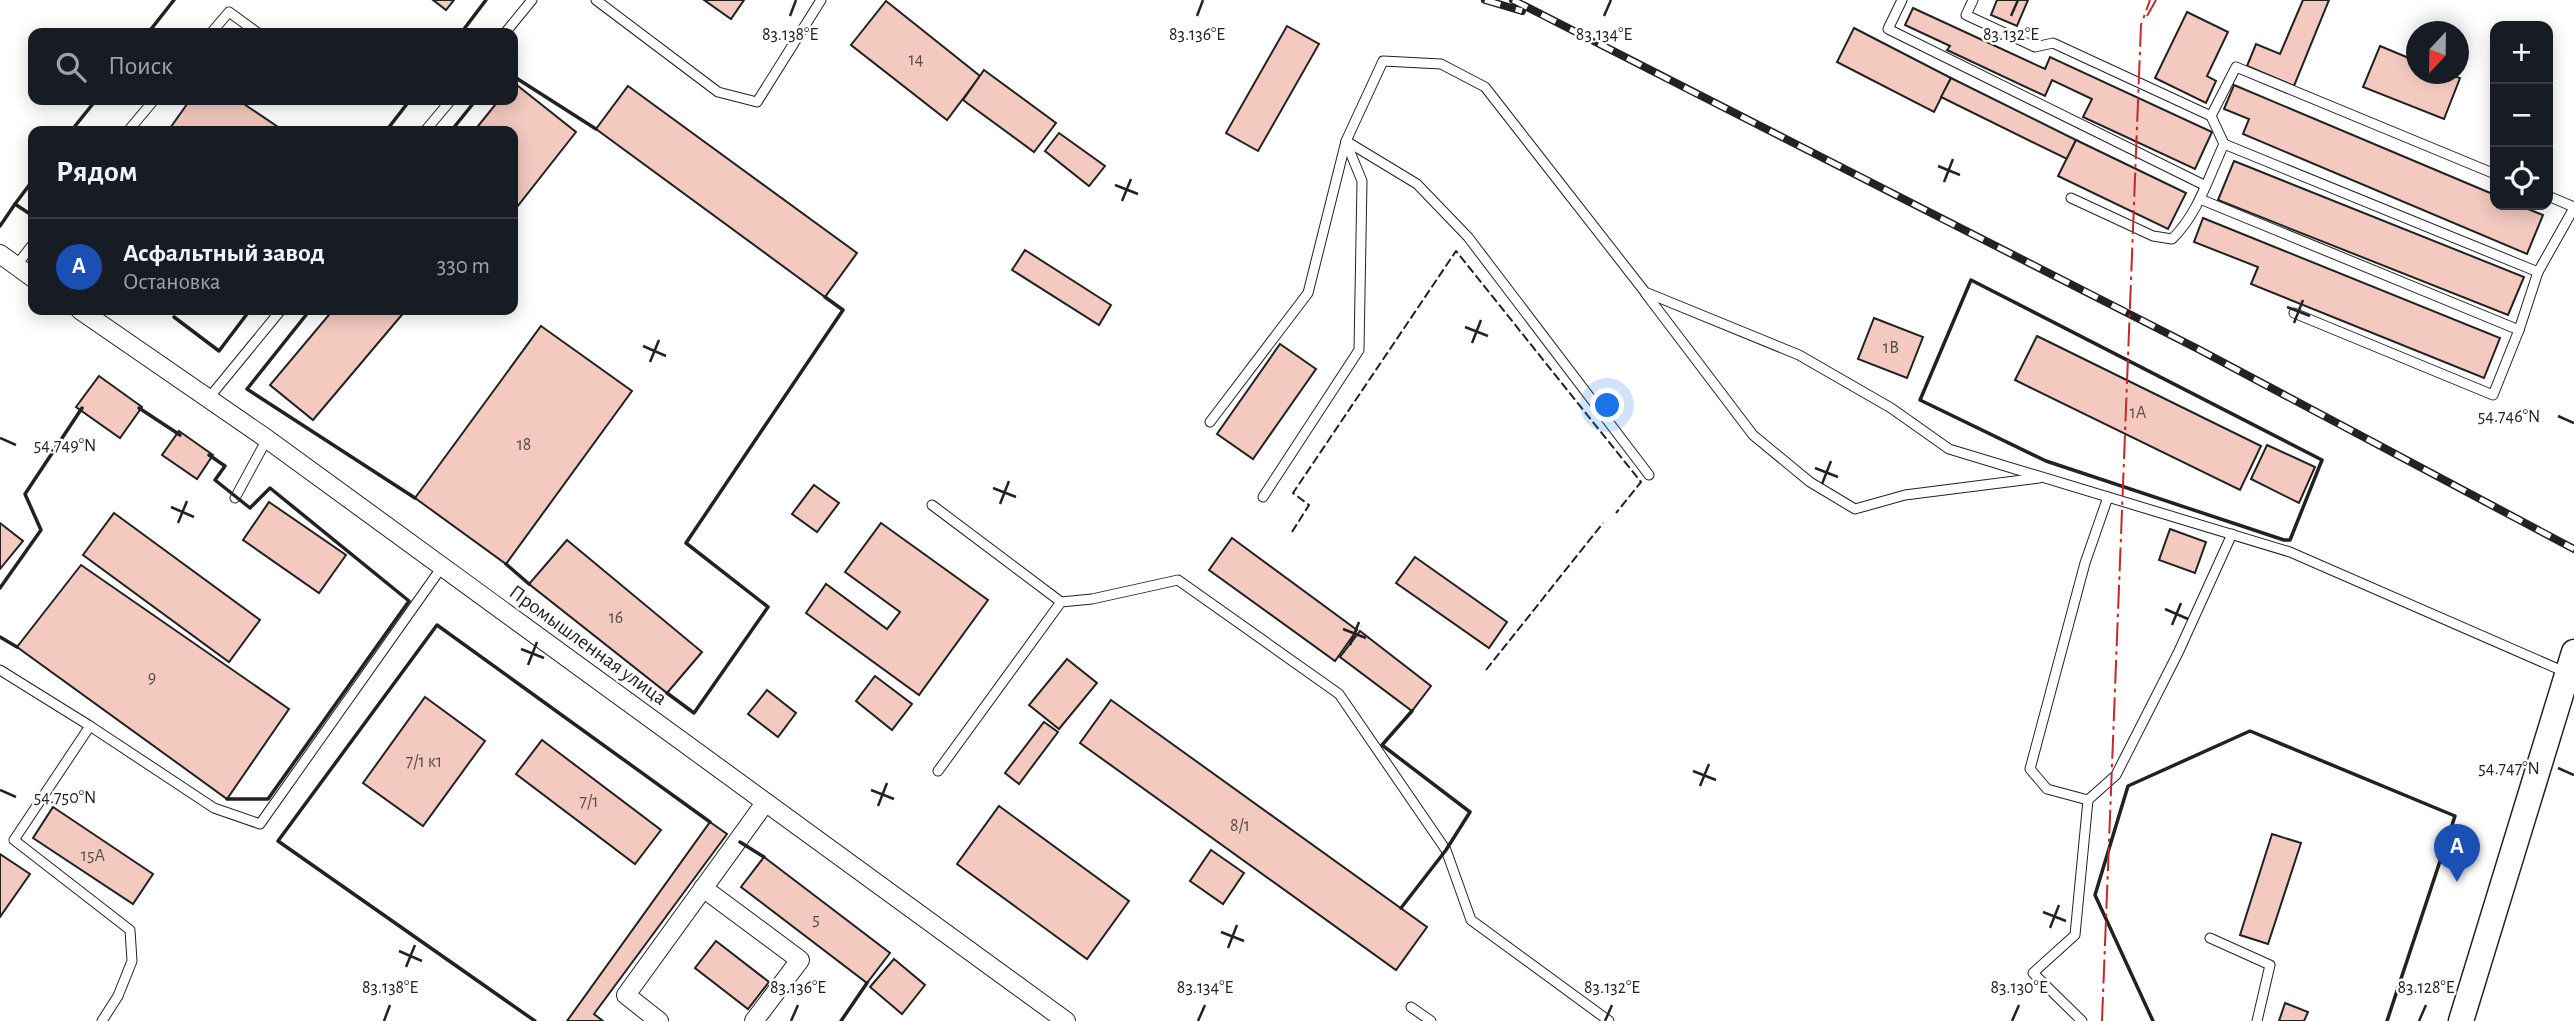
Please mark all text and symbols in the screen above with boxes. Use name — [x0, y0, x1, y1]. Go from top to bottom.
north arrow — [2406, 21, 2469, 84]
map controls — [2490, 21, 2553, 210]
button: + — [2490, 21, 2553, 84]
text: 83.138°E — [762, 26, 818, 44]
text: 83.136°E — [1169, 26, 1225, 44]
text: 83.134°E — [1576, 26, 1632, 44]
text: 83.132°E — [1983, 26, 2039, 44]
search box — [28, 28, 518, 105]
icon: search — [52, 48, 90, 86]
house number: 14 — [909, 51, 924, 69]
text: Поиск — [108, 53, 173, 79]
button: − — [2490, 84, 2553, 147]
button: locate — [2490, 147, 2553, 210]
text: Рядом — [56, 157, 138, 187]
text: Асфальтный завод — [123, 240, 325, 266]
text: A — [72, 255, 86, 278]
text: 330 m — [437, 255, 490, 278]
text: Остановка — [123, 271, 221, 294]
house number: 1В — [1883, 339, 1899, 357]
your location — [1590, 388, 1624, 422]
house number: 1А — [2130, 404, 2147, 422]
text: 54.746°N — [2478, 408, 2540, 426]
house number: 18 — [517, 436, 531, 454]
text: 54.749°N — [34, 437, 96, 455]
street label: Промышленная улица — [505, 581, 671, 709]
house number: 16 — [609, 609, 623, 627]
house number: 9 — [148, 669, 156, 687]
house number: 7/1 к1 — [406, 753, 442, 771]
text: 54.747°N — [2478, 760, 2540, 778]
text: 54.750°N — [34, 789, 96, 807]
house number: 7/1 — [580, 793, 598, 811]
house number: 8/1 — [1230, 817, 1250, 835]
pin: A — [2434, 824, 2480, 882]
house number: 15А — [81, 847, 106, 865]
house number: 5 — [812, 911, 820, 929]
text: 83.138°E — [362, 979, 418, 997]
text: 83.136°E — [770, 979, 826, 997]
text: 83.134°E — [1177, 979, 1233, 997]
text: 83.132°E — [1584, 979, 1640, 997]
text: 83.130°E — [1990, 979, 2048, 997]
text: 83.128°E — [2398, 979, 2455, 997]

